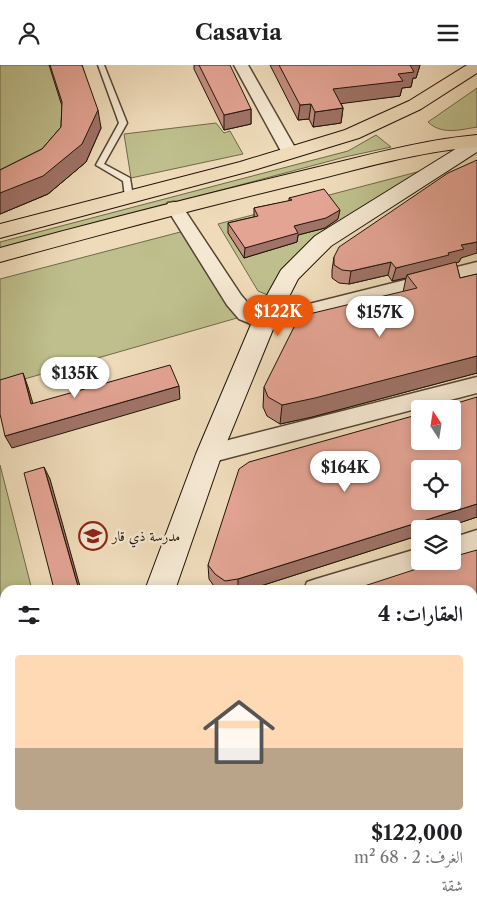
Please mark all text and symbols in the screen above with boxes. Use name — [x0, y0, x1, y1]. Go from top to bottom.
icon: person — [15, 19, 43, 47]
text: Casavia — [195, 19, 282, 46]
icon: menu — [434, 19, 462, 47]
pin: $122K — [243, 295, 313, 337]
pin: $157K — [345, 295, 415, 338]
text: $122K — [254, 301, 302, 321]
text: $157K — [357, 302, 403, 322]
pin: $135K — [40, 357, 110, 399]
text: $135K — [52, 363, 98, 383]
north arrow — [411, 400, 461, 450]
map controls — [411, 400, 461, 570]
pin: $164K — [310, 451, 380, 493]
text: $164K — [321, 457, 369, 477]
button: locate — [411, 460, 461, 510]
button: layers — [411, 520, 461, 570]
school or university icon: مدرسة ذي قار — [78, 521, 108, 551]
place label: مدرسة ذي قار — [110, 527, 180, 548]
icon: filters — [15, 601, 43, 629]
text: العقارات: 4 — [378, 601, 463, 626]
icon: home — [194, 687, 284, 777]
text: $122,000 — [371, 820, 463, 845]
text: الغرف: 2 · 68 m² — [354, 847, 463, 867]
text: شقة — [442, 875, 463, 895]

